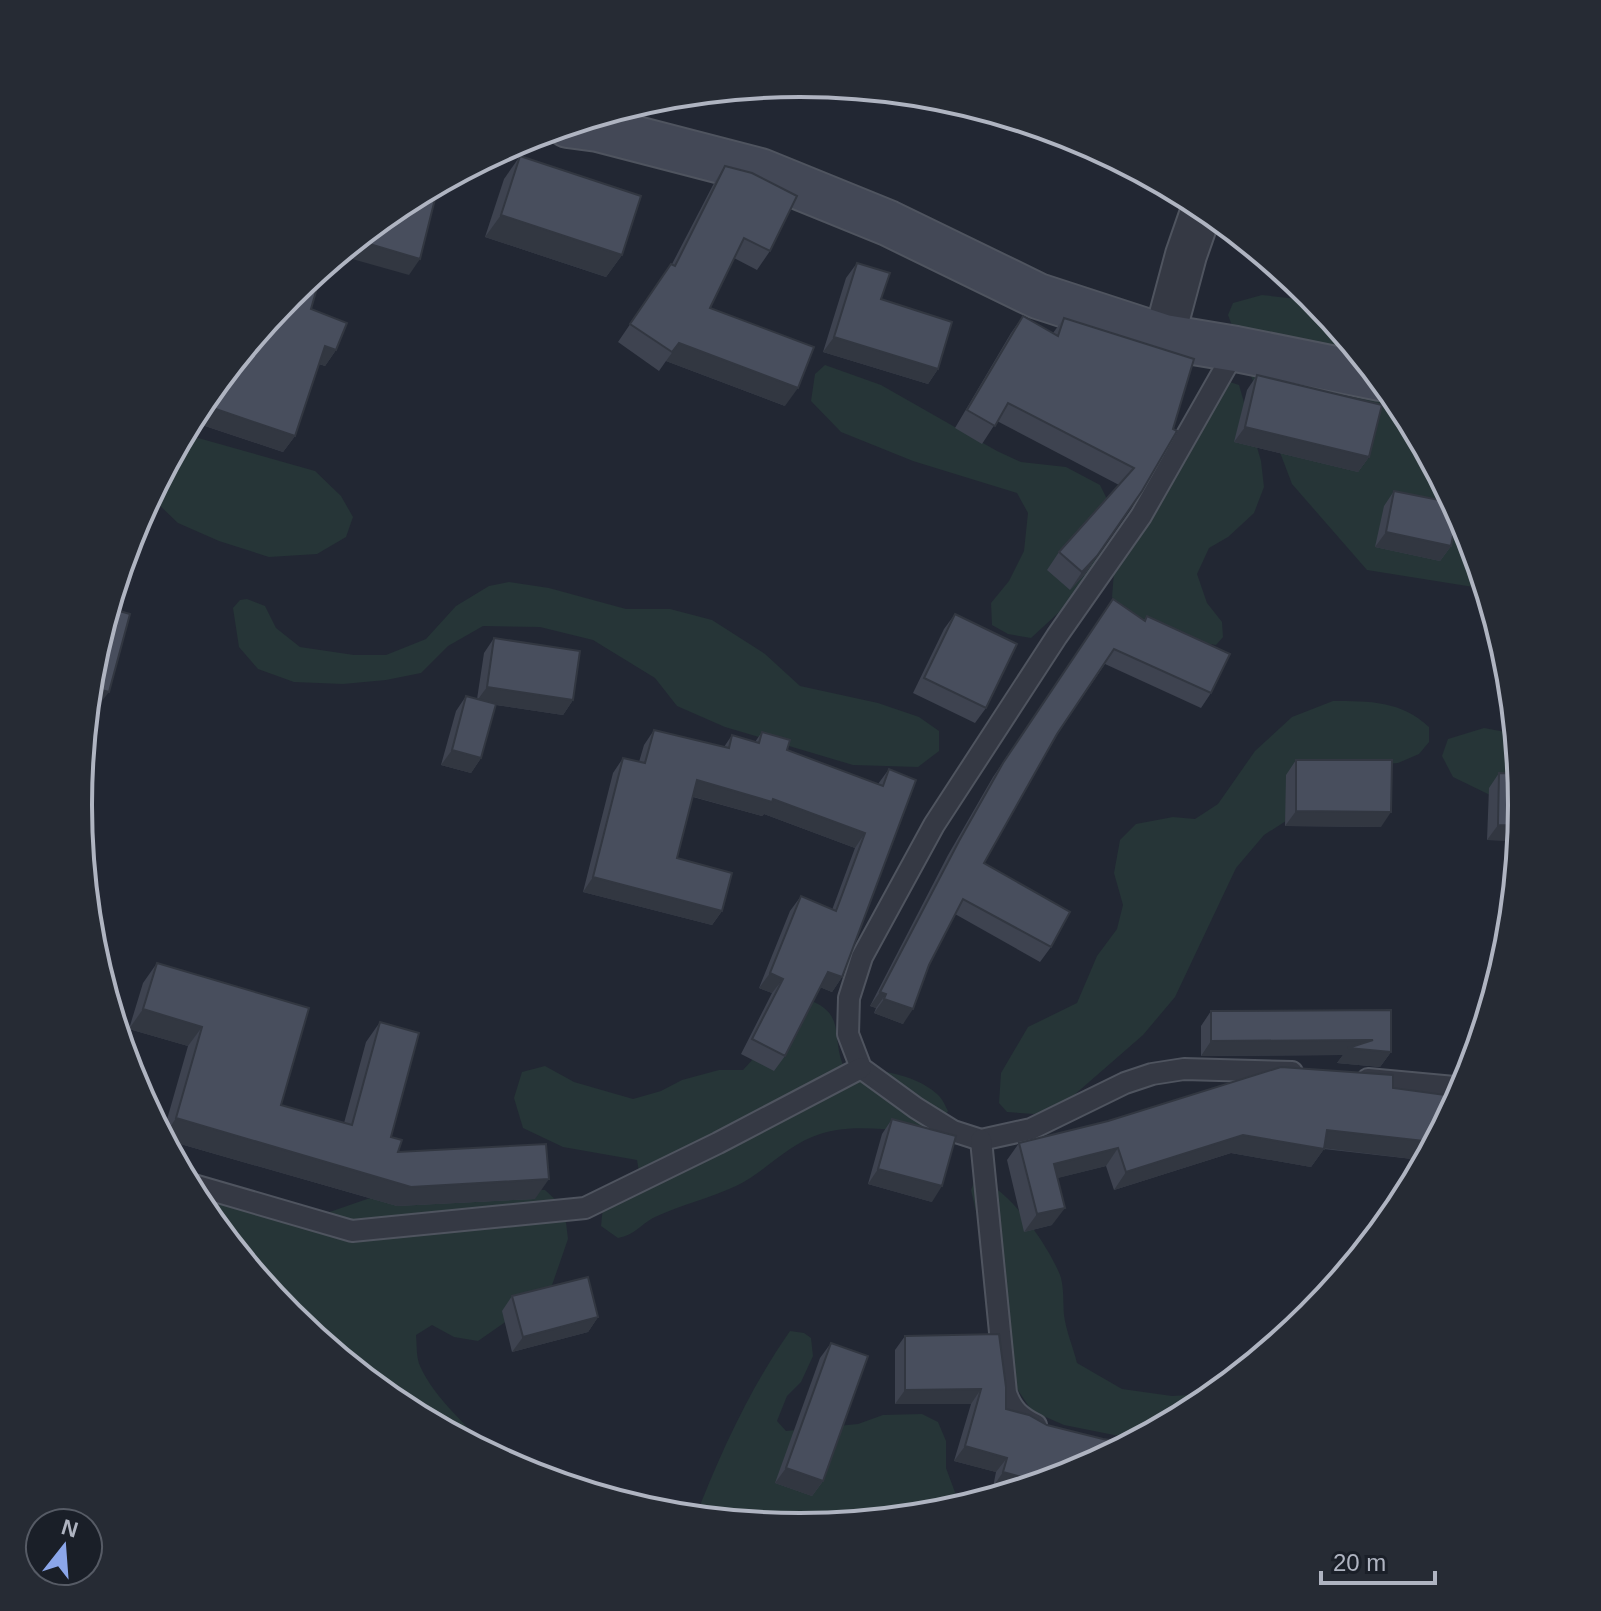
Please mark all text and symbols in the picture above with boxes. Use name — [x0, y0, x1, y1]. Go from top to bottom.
north arrow — [24, 1507, 104, 1587]
text: N — [58, 1514, 81, 1543]
scale bar — [1321, 1535, 1435, 1585]
text: 20 m — [1333, 1549, 1386, 1576]

